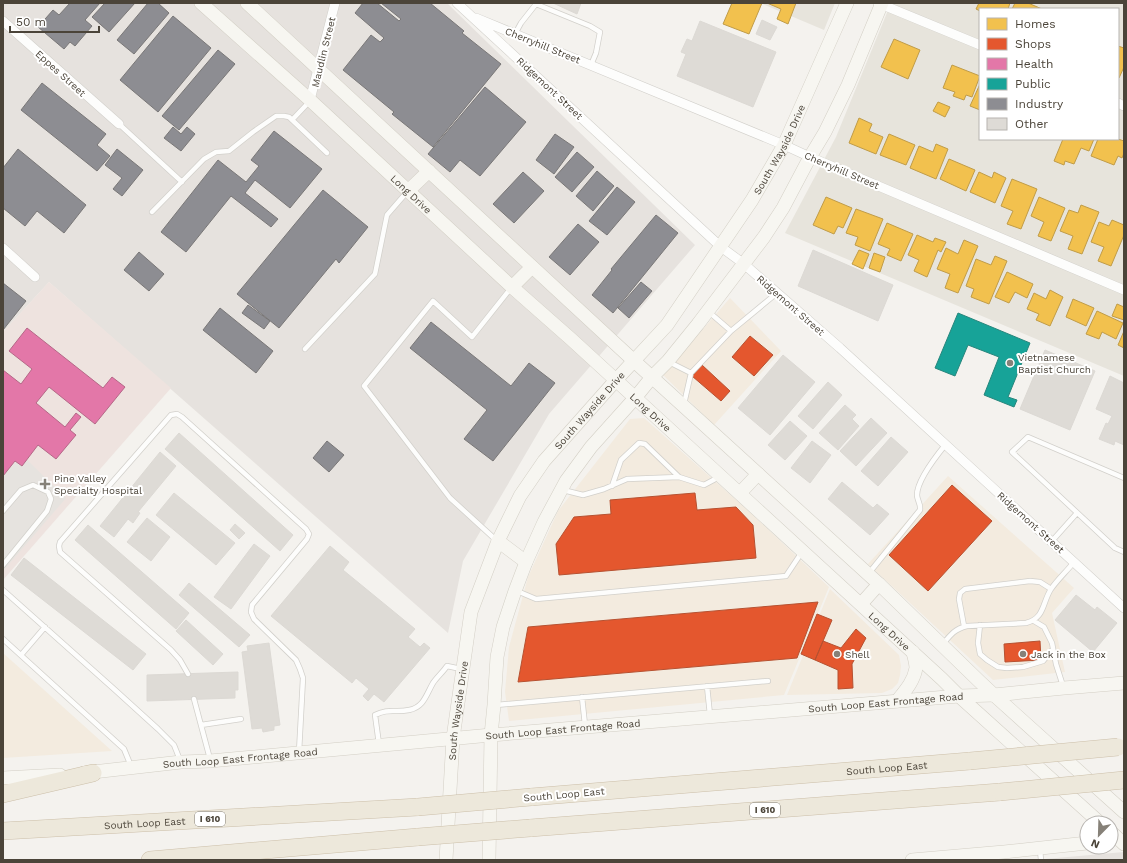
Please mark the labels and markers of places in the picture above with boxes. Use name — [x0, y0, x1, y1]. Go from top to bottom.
place label: Vietnamese Baptist Church — [1018, 352, 1091, 375]
marker: Vietnamese Baptist Church — [1005, 358, 1015, 368]
place label: Pine Valley Specialty Hospital — [54, 473, 142, 496]
marker: Pine Valley Specialty Hospital — [39, 478, 51, 490]
marker: Shell — [832, 649, 842, 659]
place label: Shell — [845, 649, 870, 660]
marker: Jack in the Box — [1018, 649, 1028, 659]
place label: Jack in the Box — [1031, 649, 1106, 660]

